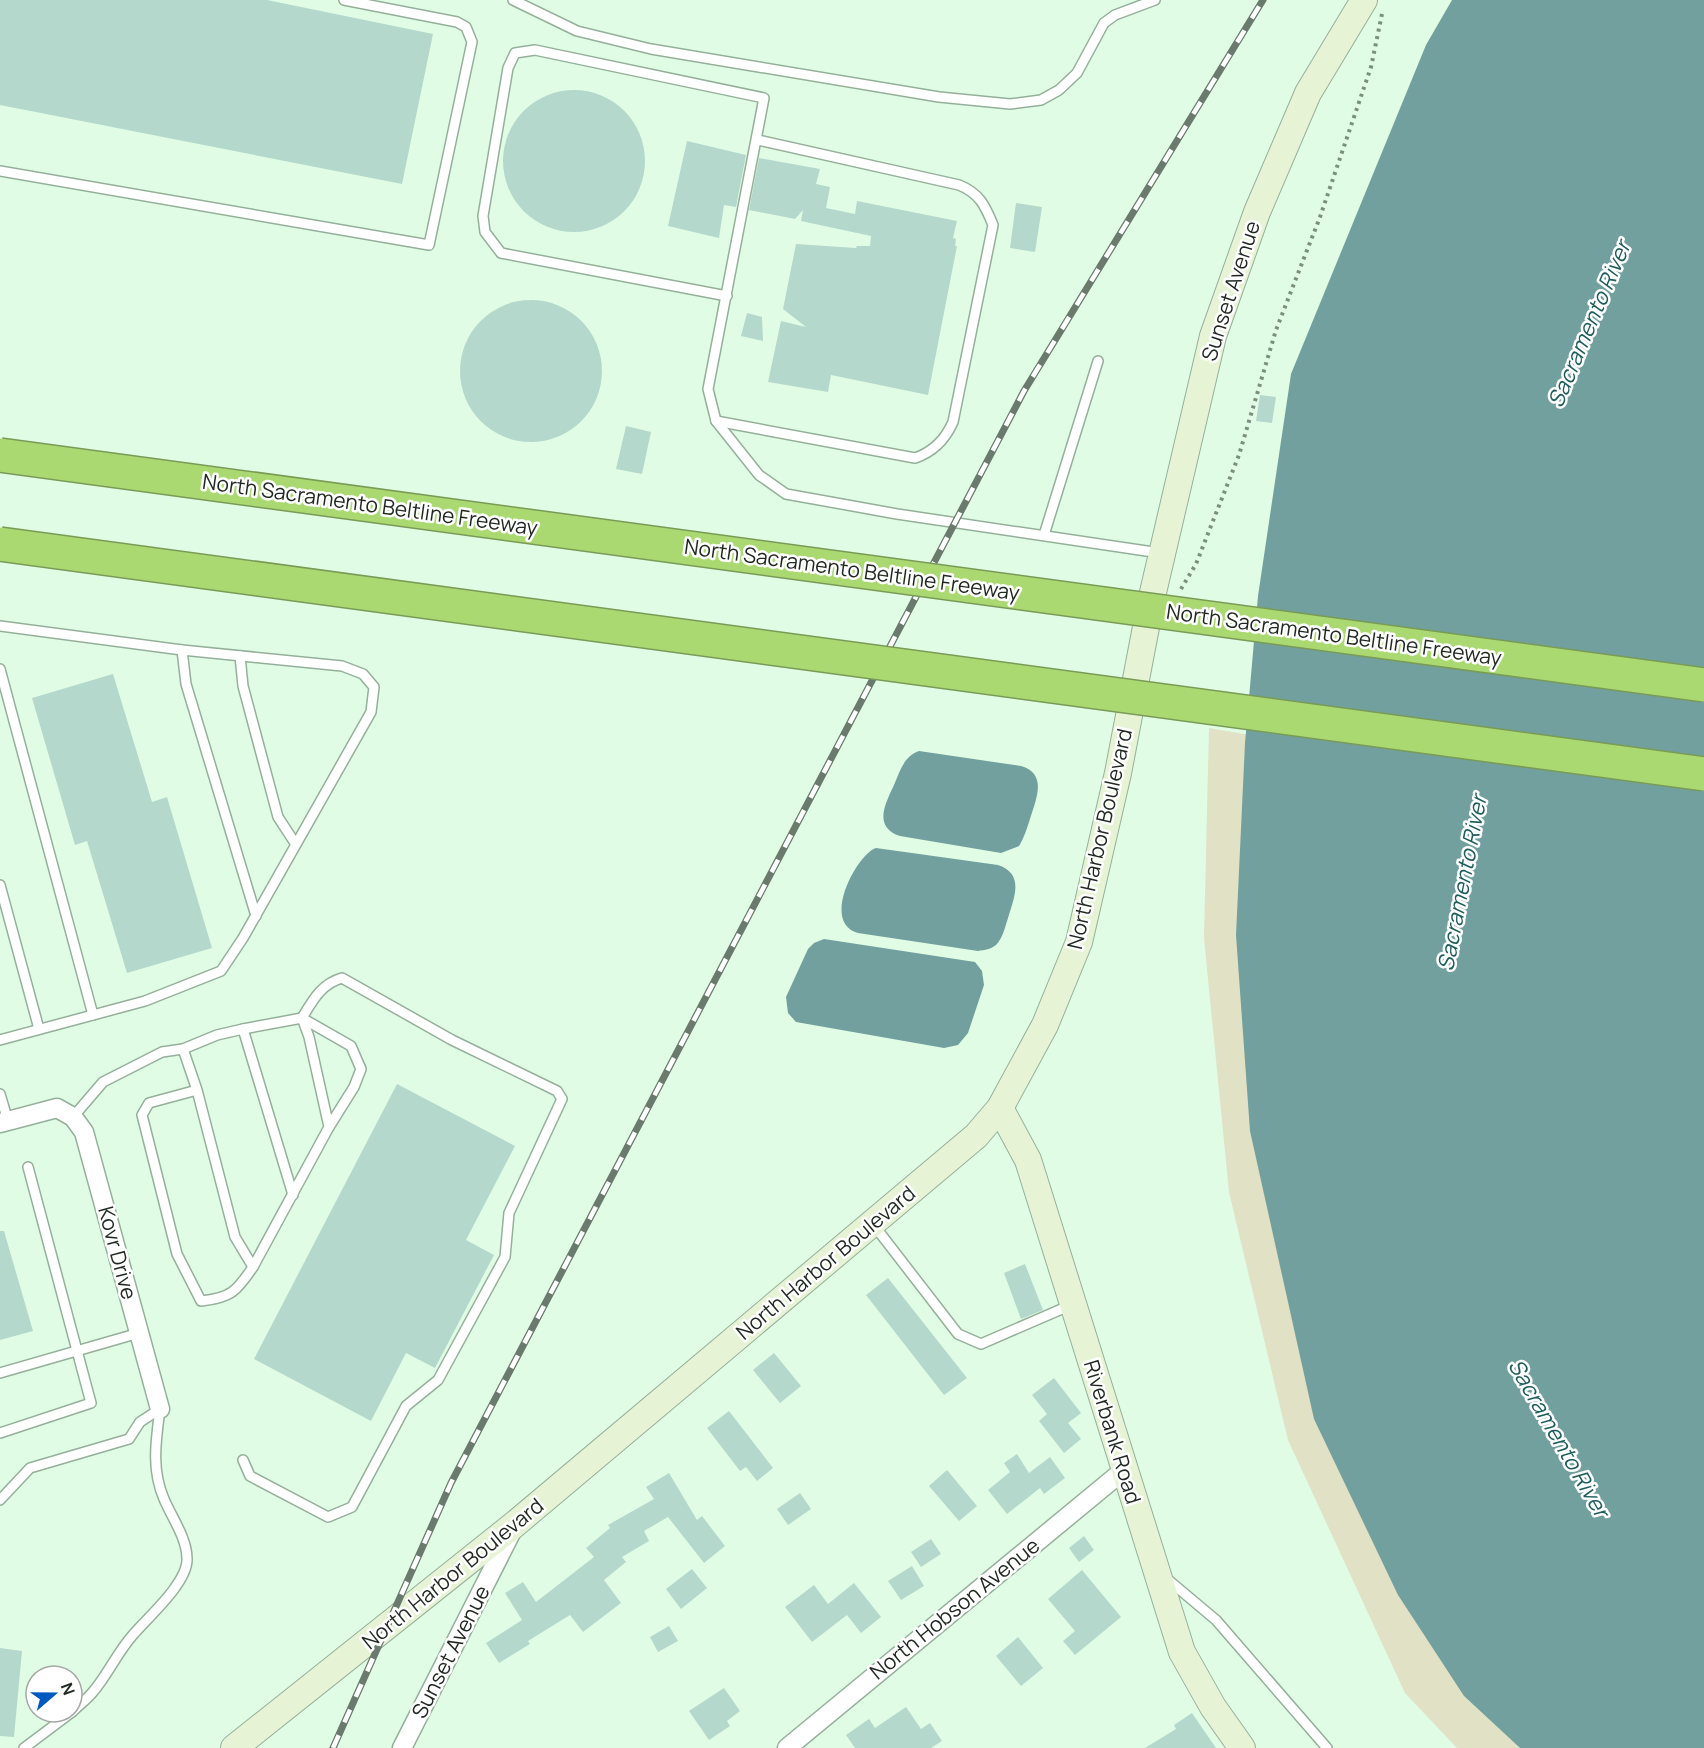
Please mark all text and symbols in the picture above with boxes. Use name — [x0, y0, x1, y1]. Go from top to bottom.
street label: Sunset Avenue — [1194, 217, 1266, 364]
water label: Sacramento River — [1540, 233, 1639, 412]
street label: North Sacramento Beltline Freeway — [201, 467, 539, 541]
street label: North Sacramento Beltline Freeway — [683, 532, 1021, 606]
street label: North Sacramento Beltline Freeway — [1165, 597, 1503, 671]
street label: North Harbor Boulevard — [1060, 726, 1138, 952]
water label: Sacramento River — [1430, 790, 1494, 973]
street label: North Harbor Boulevard — [730, 1179, 921, 1346]
street label: Kovr Drive — [92, 1203, 144, 1302]
water label: Sacramento River — [1501, 1353, 1618, 1525]
street label: Riverbank Road — [1078, 1356, 1148, 1507]
street label: North Harbor Boulevard — [356, 1491, 549, 1655]
street label: North Hobson Avenue — [864, 1531, 1045, 1685]
street label: Sunset Avenue — [405, 1580, 496, 1723]
north arrow — [24, 1664, 84, 1724]
text: N — [56, 1680, 80, 1698]

